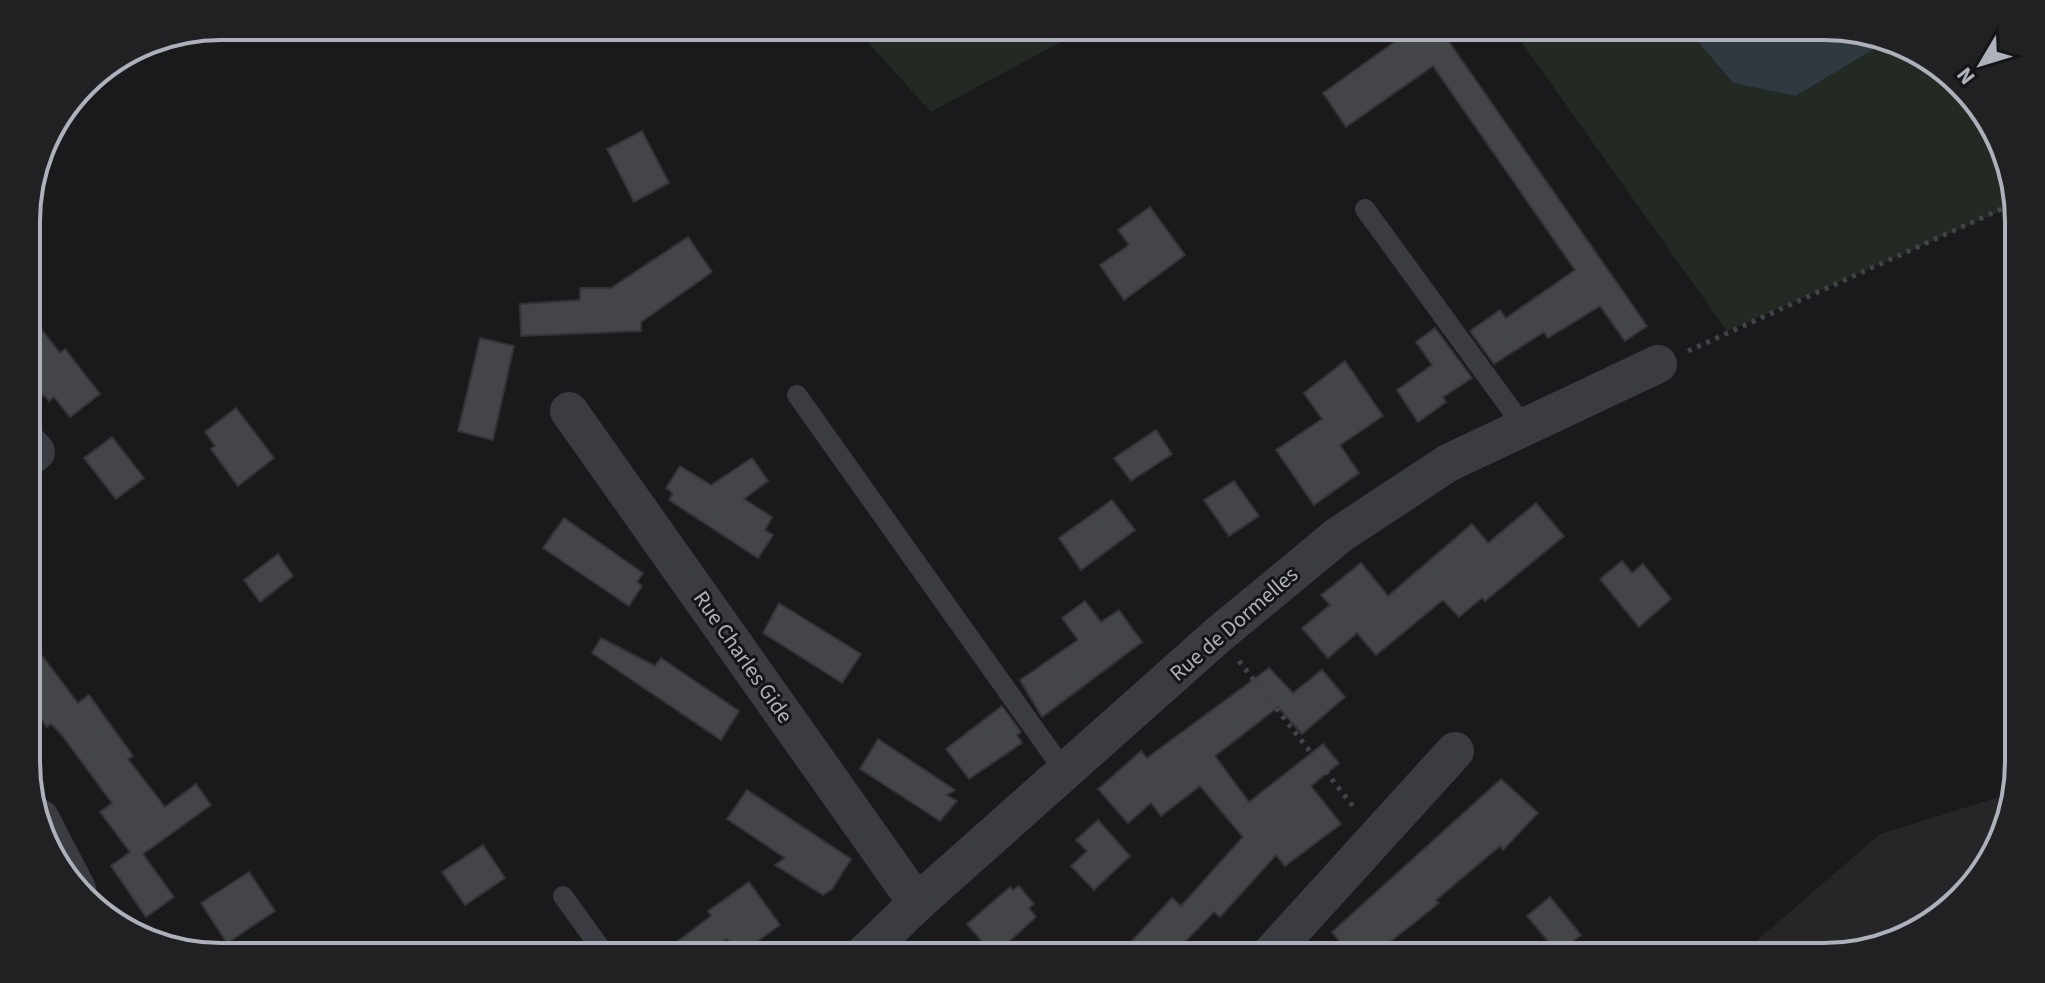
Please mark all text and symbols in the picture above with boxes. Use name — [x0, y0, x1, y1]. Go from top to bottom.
north arrow — [1941, 24, 2021, 104]
text: N — [1949, 60, 1983, 91]
street label: Rue de Dormelles — [1163, 559, 1305, 689]
street label: Rue Charles Gide — [685, 584, 801, 730]

